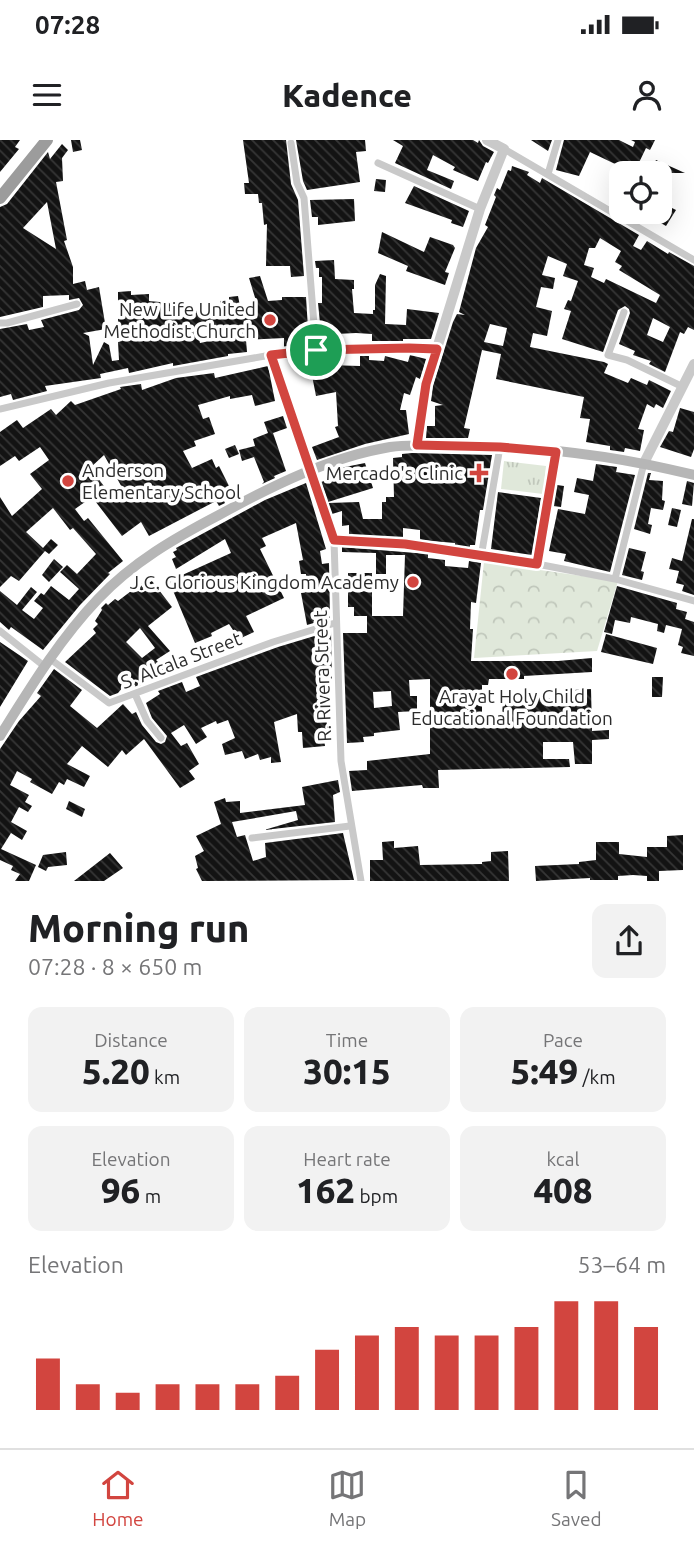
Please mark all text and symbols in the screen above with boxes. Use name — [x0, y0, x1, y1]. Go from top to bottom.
text: 07:28 — [35, 10, 100, 39]
icon: menu — [28, 76, 66, 114]
icon: person — [628, 76, 666, 114]
text: Kadence — [282, 77, 412, 113]
map controls — [609, 161, 672, 224]
button: locate — [609, 161, 672, 224]
place label: New Life United Methodist Church — [104, 298, 256, 342]
marker: New Life United Methodist Church — [262, 312, 278, 328]
pin — [286, 320, 346, 380]
icon: arrive — [297, 331, 335, 369]
place label: Anderson Elementary School — [82, 459, 241, 503]
place label: Mercado's Clinic — [326, 462, 463, 484]
marker: Mercado's Clinic — [469, 463, 489, 483]
marker: Anderson Elementary School — [60, 473, 76, 489]
place label: J.C. Glorious Kingdom Academy — [130, 571, 399, 593]
marker: J.C. Glorious Kingdom Academy — [405, 574, 421, 590]
street label: R. Rivera Street — [309, 609, 335, 742]
street label: S. Alcala Street — [118, 627, 245, 693]
marker: Arayat Holy Child Educational Foundation — [504, 666, 520, 682]
place label: Arayat Holy Child Educational Foundation — [411, 685, 613, 729]
button: share — [592, 904, 666, 978]
text: Morning run — [28, 907, 249, 949]
text: 07:28 · 8 × 650 m — [28, 954, 202, 979]
text: Distance — [94, 1029, 168, 1051]
text: Time — [326, 1029, 368, 1051]
text: Pace — [543, 1029, 583, 1051]
text: 5.20 — [82, 1051, 150, 1091]
text: 30:15 — [303, 1051, 391, 1091]
text: 5:49 — [510, 1051, 578, 1091]
text: km — [150, 1066, 180, 1088]
text: /km — [578, 1066, 616, 1088]
text: Elevation — [91, 1148, 171, 1170]
text: Heart rate — [303, 1148, 391, 1170]
text: kcal — [547, 1148, 579, 1170]
text: 96 — [101, 1170, 140, 1210]
text: 162 — [296, 1170, 355, 1210]
text: 408 — [533, 1170, 593, 1210]
text: m — [140, 1185, 161, 1207]
text: bpm — [355, 1185, 398, 1207]
text: Elevation — [28, 1252, 124, 1277]
text: 53–64 m — [578, 1252, 666, 1277]
tab: Home — [92, 1466, 144, 1530]
tab: Map — [328, 1466, 366, 1530]
tab: Saved — [551, 1466, 602, 1530]

